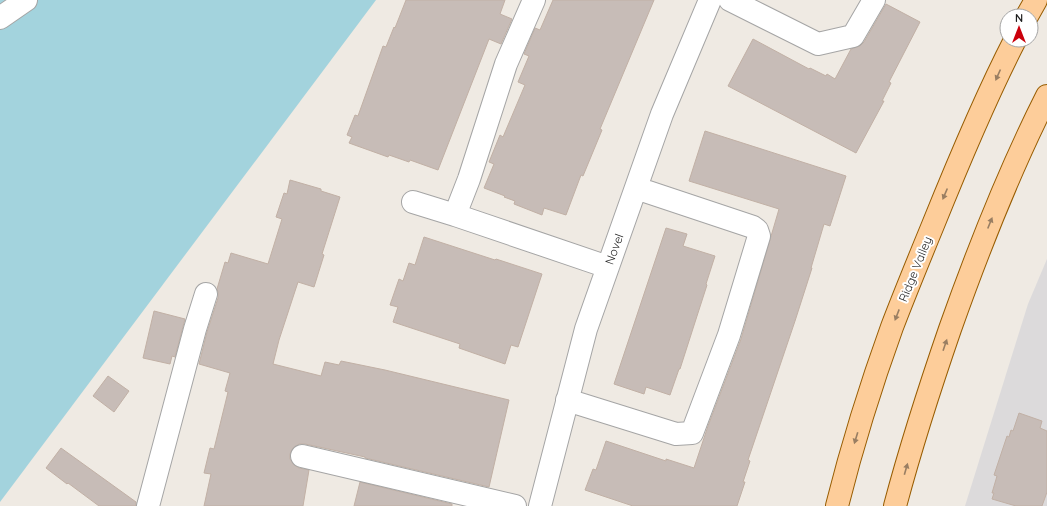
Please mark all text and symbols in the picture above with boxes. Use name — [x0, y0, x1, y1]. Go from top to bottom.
north arrow — [999, 8, 1039, 48]
text: N — [1015, 11, 1023, 25]
one-way arrow — [995, 69, 1001, 81]
one-way arrow — [942, 188, 949, 200]
one-way arrow — [988, 216, 994, 228]
street label: Novel — [602, 232, 626, 266]
street label: Ridge Valley — [895, 234, 935, 304]
one-way arrow — [894, 309, 900, 321]
one-way arrow — [942, 338, 948, 350]
one-way arrow — [853, 432, 859, 444]
one-way arrow — [903, 462, 909, 474]

